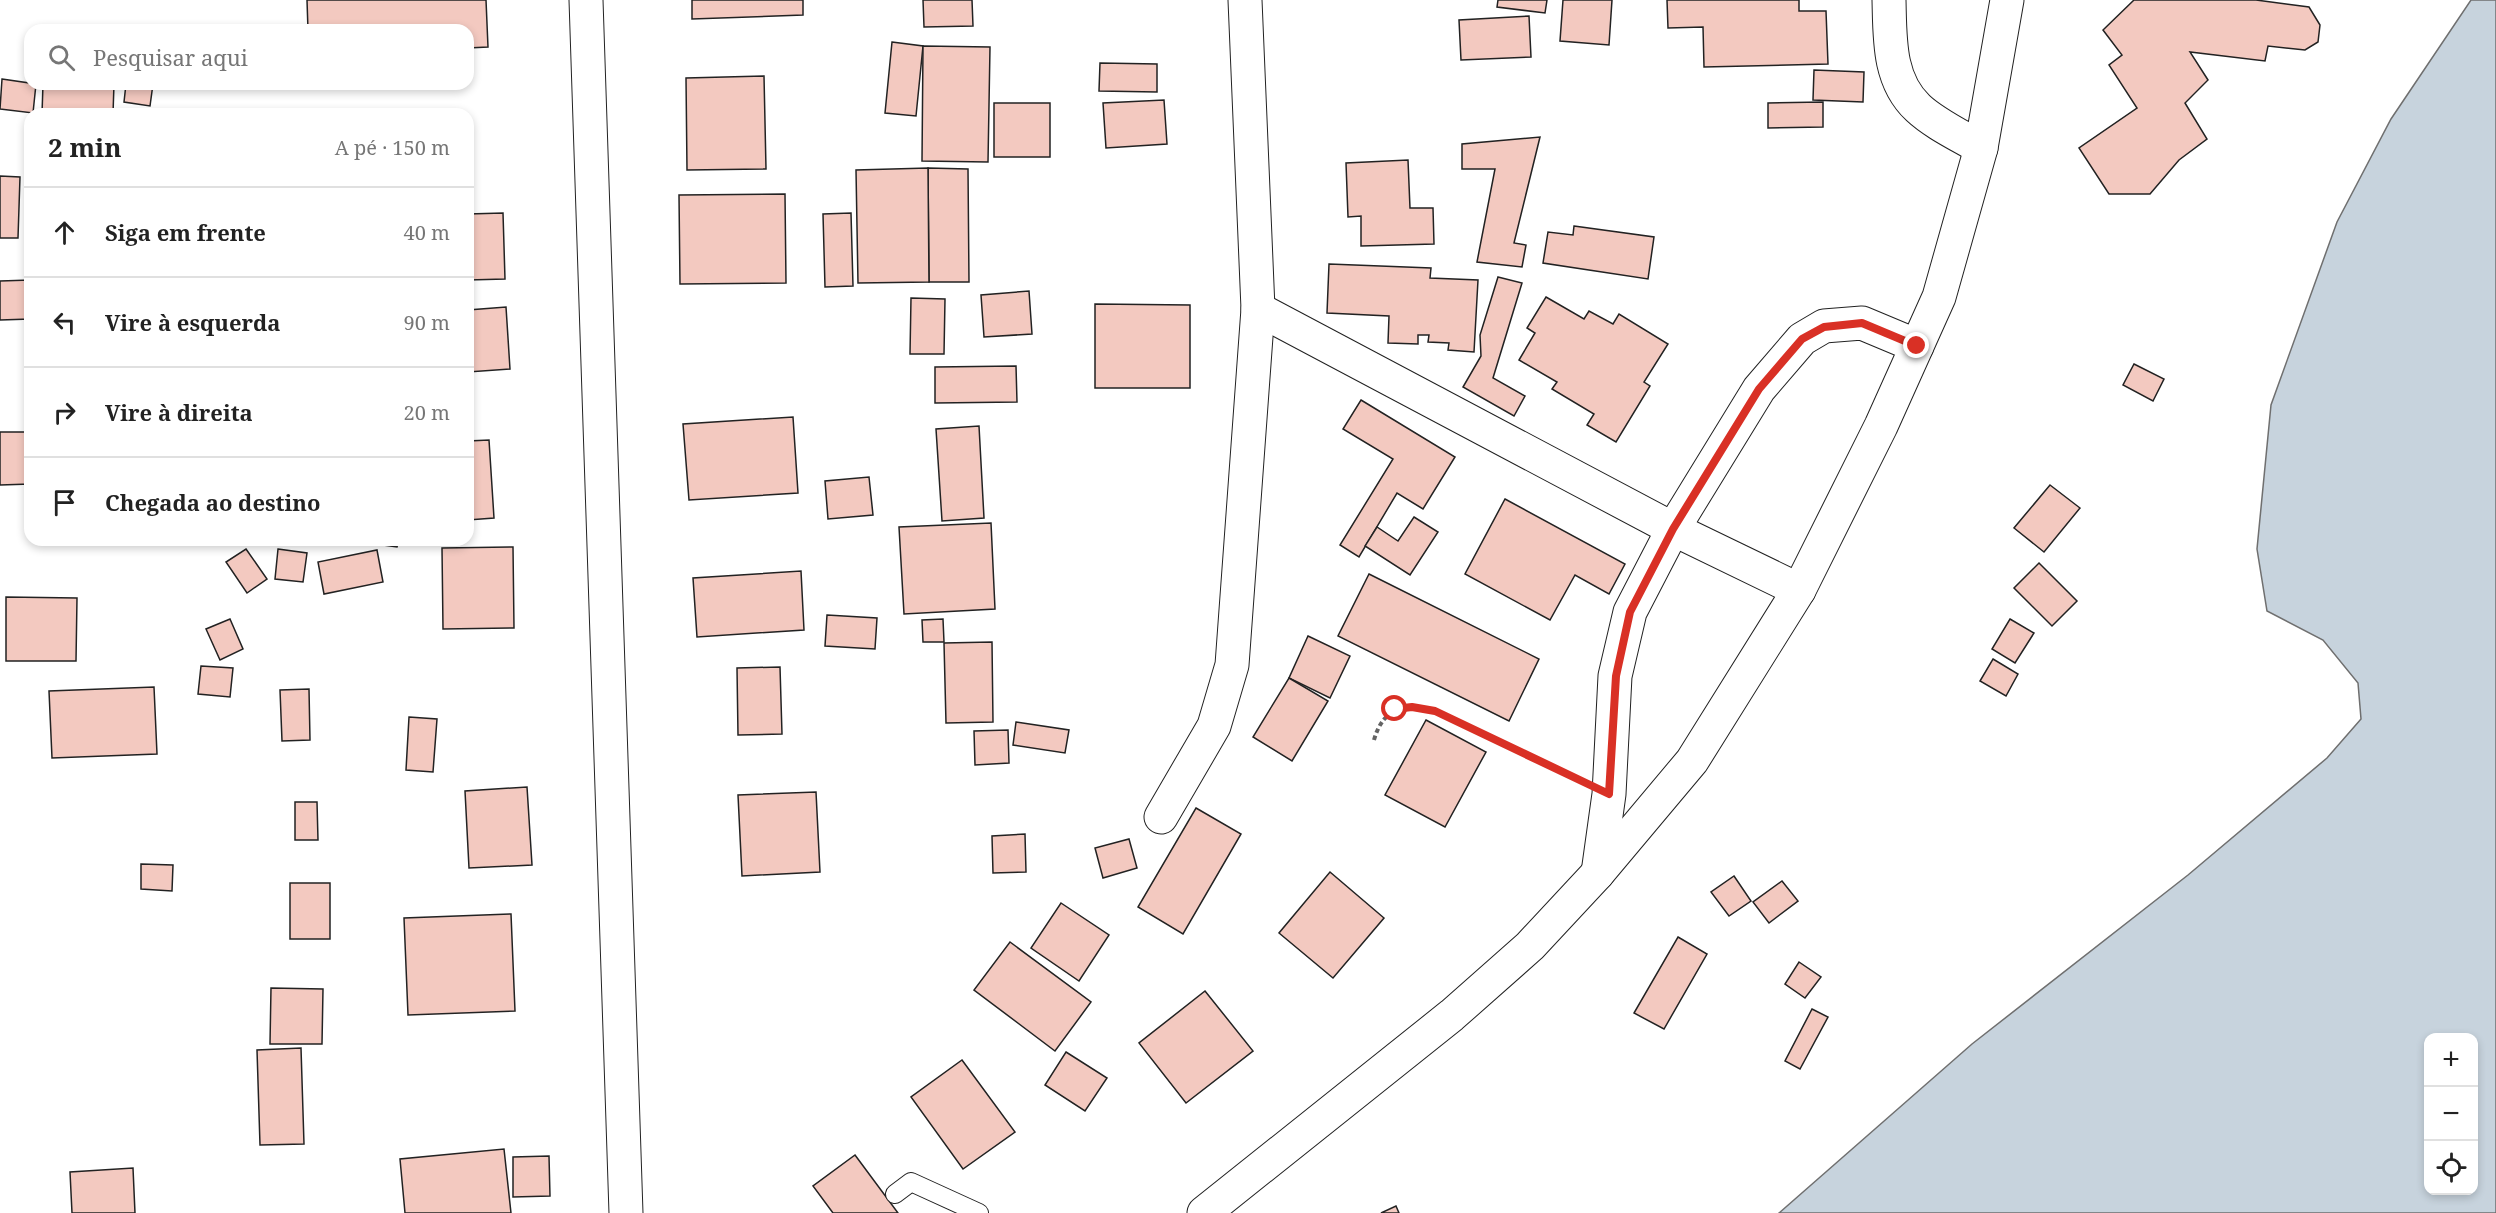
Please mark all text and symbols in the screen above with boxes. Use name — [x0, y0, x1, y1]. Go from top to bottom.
search box — [24, 24, 474, 90]
icon: search — [45, 41, 78, 74]
text: Pesquisar aqui — [93, 42, 248, 72]
text: 2 min — [48, 129, 122, 165]
text: A pé · 150 m — [335, 134, 450, 161]
icon: ahead — [48, 216, 81, 249]
text: Siga em frente — [105, 217, 266, 247]
text: 40 m — [404, 219, 450, 246]
icon: left — [48, 306, 81, 339]
text: Vire à esquerda — [105, 307, 281, 337]
text: 90 m — [404, 309, 450, 336]
route end — [1903, 332, 1929, 358]
icon: right — [48, 396, 81, 429]
text: Vire à direita — [105, 397, 253, 427]
text: 20 m — [404, 399, 450, 426]
icon: arrive — [48, 486, 81, 519]
text: Chegada ao destino — [105, 487, 320, 517]
route start — [1381, 695, 1407, 721]
map controls — [2424, 1033, 2478, 1195]
button: + — [2424, 1033, 2478, 1087]
button: − — [2424, 1087, 2478, 1141]
button: locate — [2424, 1141, 2478, 1195]

